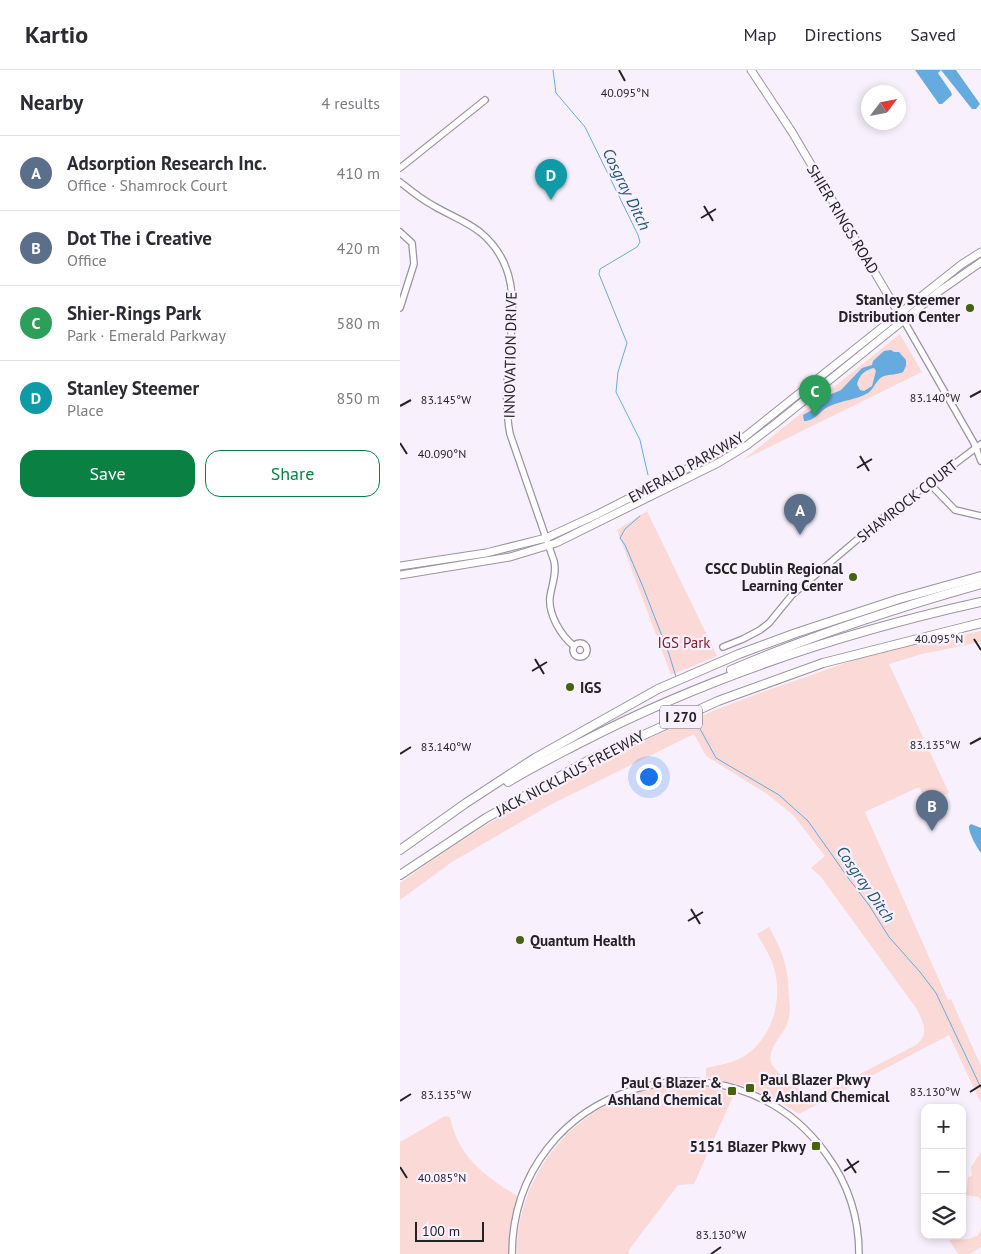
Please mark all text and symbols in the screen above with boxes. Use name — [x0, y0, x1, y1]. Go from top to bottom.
text: Kartio — [25, 19, 88, 50]
text: Map — [744, 23, 776, 46]
text: Directions — [804, 23, 882, 46]
text: Saved — [910, 23, 956, 46]
text: 40.095°N — [601, 85, 649, 100]
north arrow — [861, 85, 906, 130]
text: Nearby — [20, 89, 83, 116]
text: 4 results — [321, 93, 380, 113]
water label: Cosgray Ditch — [599, 145, 655, 233]
text: Adsorption Research Inc. — [67, 151, 267, 175]
pin: D — [535, 159, 567, 200]
street label: SHIER RINGS ROAD — [803, 161, 883, 277]
text: A — [31, 163, 41, 183]
text: 410 m — [337, 163, 380, 183]
text: Office · Shamrock Court — [67, 175, 227, 195]
text: Dot The i Creative — [67, 226, 212, 250]
text: B — [31, 238, 41, 258]
text: 420 m — [337, 238, 380, 258]
text: Office — [67, 250, 107, 270]
place label: Stanley Steemer Distribution Center — [838, 290, 961, 326]
street label: INNOVATION DRIVE — [499, 291, 521, 419]
text: Shier-Rings Park — [67, 301, 201, 325]
marker: Stanley Steemer Distribution Center — [964, 302, 976, 314]
text: C — [32, 313, 40, 333]
text: 580 m — [337, 313, 380, 333]
text: Park · Emerald Parkway — [67, 325, 226, 345]
pin: C — [799, 375, 831, 416]
text: Stanley Steemer — [67, 376, 199, 400]
text: D — [31, 388, 41, 408]
text: 850 m — [337, 388, 380, 408]
text: 83.140°W — [910, 390, 960, 405]
text: 83.145°W — [421, 392, 471, 407]
text: Place — [67, 400, 104, 420]
street label: EMERALD PARKWAY — [625, 427, 748, 507]
text: 40.090°N — [418, 446, 466, 461]
button: Save — [20, 450, 195, 497]
button: Share — [205, 450, 380, 497]
street label: SHAMROCK COURT — [853, 455, 962, 546]
pin: A — [784, 494, 816, 535]
place label: CSCC Dublin Regional Learning Center — [705, 559, 844, 595]
marker: CSCC Dublin Regional Learning Center — [847, 571, 859, 583]
text: 40.095°N — [915, 631, 963, 646]
park label: IGS Park — [657, 633, 711, 652]
place label: IGS — [580, 678, 601, 697]
marker: IGS — [564, 681, 576, 693]
road number: I 270 — [660, 706, 702, 729]
street label: JACK NICKLAUS FREEWAY — [492, 725, 648, 821]
text: 83.135°W — [910, 737, 960, 752]
text: 83.140°W — [421, 739, 471, 754]
your location — [636, 764, 662, 790]
pin: B — [916, 790, 948, 831]
water label: Cosgray Ditch — [832, 842, 900, 926]
place label: Quantum Health — [530, 931, 636, 950]
marker: Quantum Health — [514, 934, 526, 946]
place label: Paul Blazer Pkwy & Ashland Chemical — [760, 1070, 890, 1106]
place label: Paul G Blazer & Ashland Chemical — [608, 1073, 723, 1109]
marker: Paul Blazer Pkwy & Ashland Chemical — [744, 1082, 756, 1094]
text: 83.130°W — [910, 1084, 960, 1099]
marker: Paul G Blazer & Ashland Chemical — [726, 1085, 738, 1097]
text: 83.135°W — [421, 1087, 471, 1102]
map controls — [921, 1104, 966, 1239]
button: + — [921, 1104, 966, 1149]
place label: 5151 Blazer Pkwy — [690, 1137, 807, 1156]
marker: 5151 Blazer Pkwy — [810, 1140, 822, 1152]
button: − — [921, 1149, 966, 1194]
text: 40.085°N — [418, 1170, 466, 1185]
button: layers — [921, 1194, 966, 1239]
scale bar — [415, 1219, 484, 1242]
text: 100 m — [422, 1222, 460, 1240]
text: 83.130°W — [696, 1227, 746, 1242]

